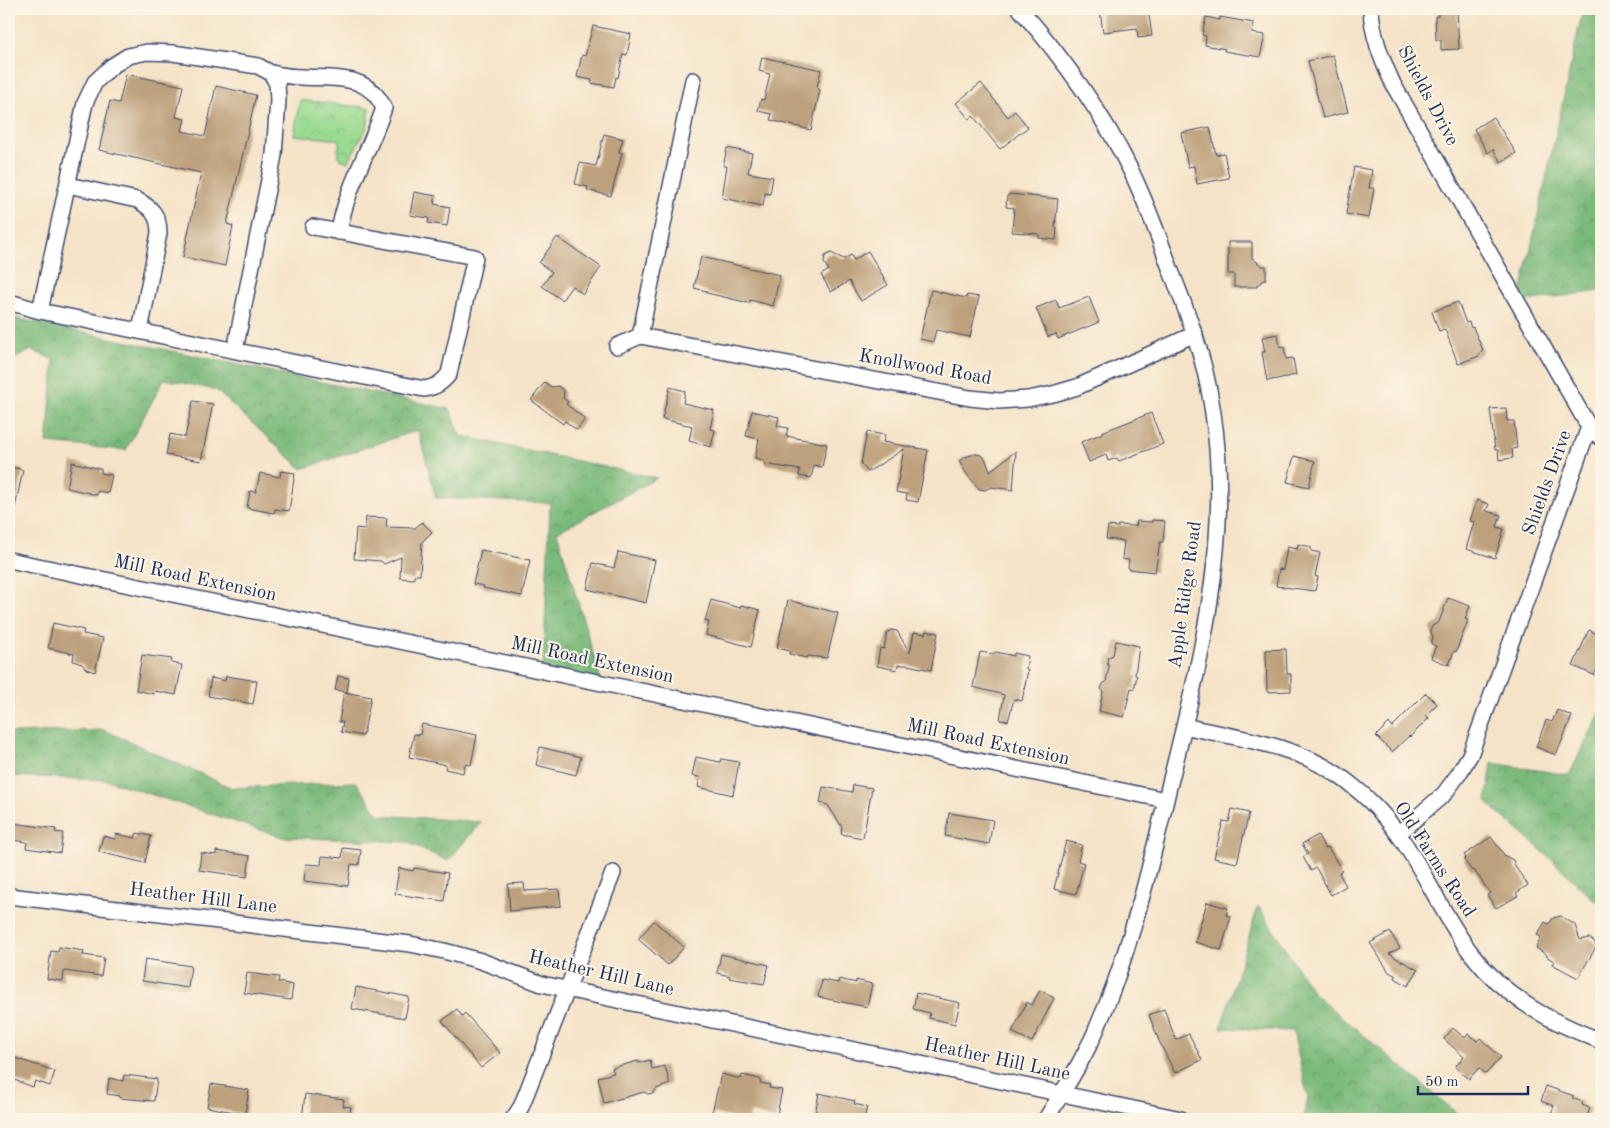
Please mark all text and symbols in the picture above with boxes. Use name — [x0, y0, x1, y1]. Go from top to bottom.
street label: Shields Drive — [1393, 43, 1461, 149]
street label: Knollwood Road — [857, 347, 993, 389]
street label: Shields Drive — [1520, 428, 1576, 538]
street label: Apple Ridge Road — [1166, 520, 1206, 670]
street label: Mill Road Extension — [112, 552, 278, 606]
street label: Mill Road Extension — [509, 634, 675, 688]
street label: Mill Road Extension — [905, 716, 1071, 770]
street label: Old Farms Road — [1390, 799, 1478, 921]
street label: Heather Hill Lane — [128, 881, 278, 917]
street label: Heather Hill Lane — [526, 948, 676, 1000]
street label: Heather Hill Lane — [922, 1035, 1072, 1085]
scale bar — [1418, 1063, 1528, 1095]
text: 50 m — [1425, 1075, 1459, 1090]

